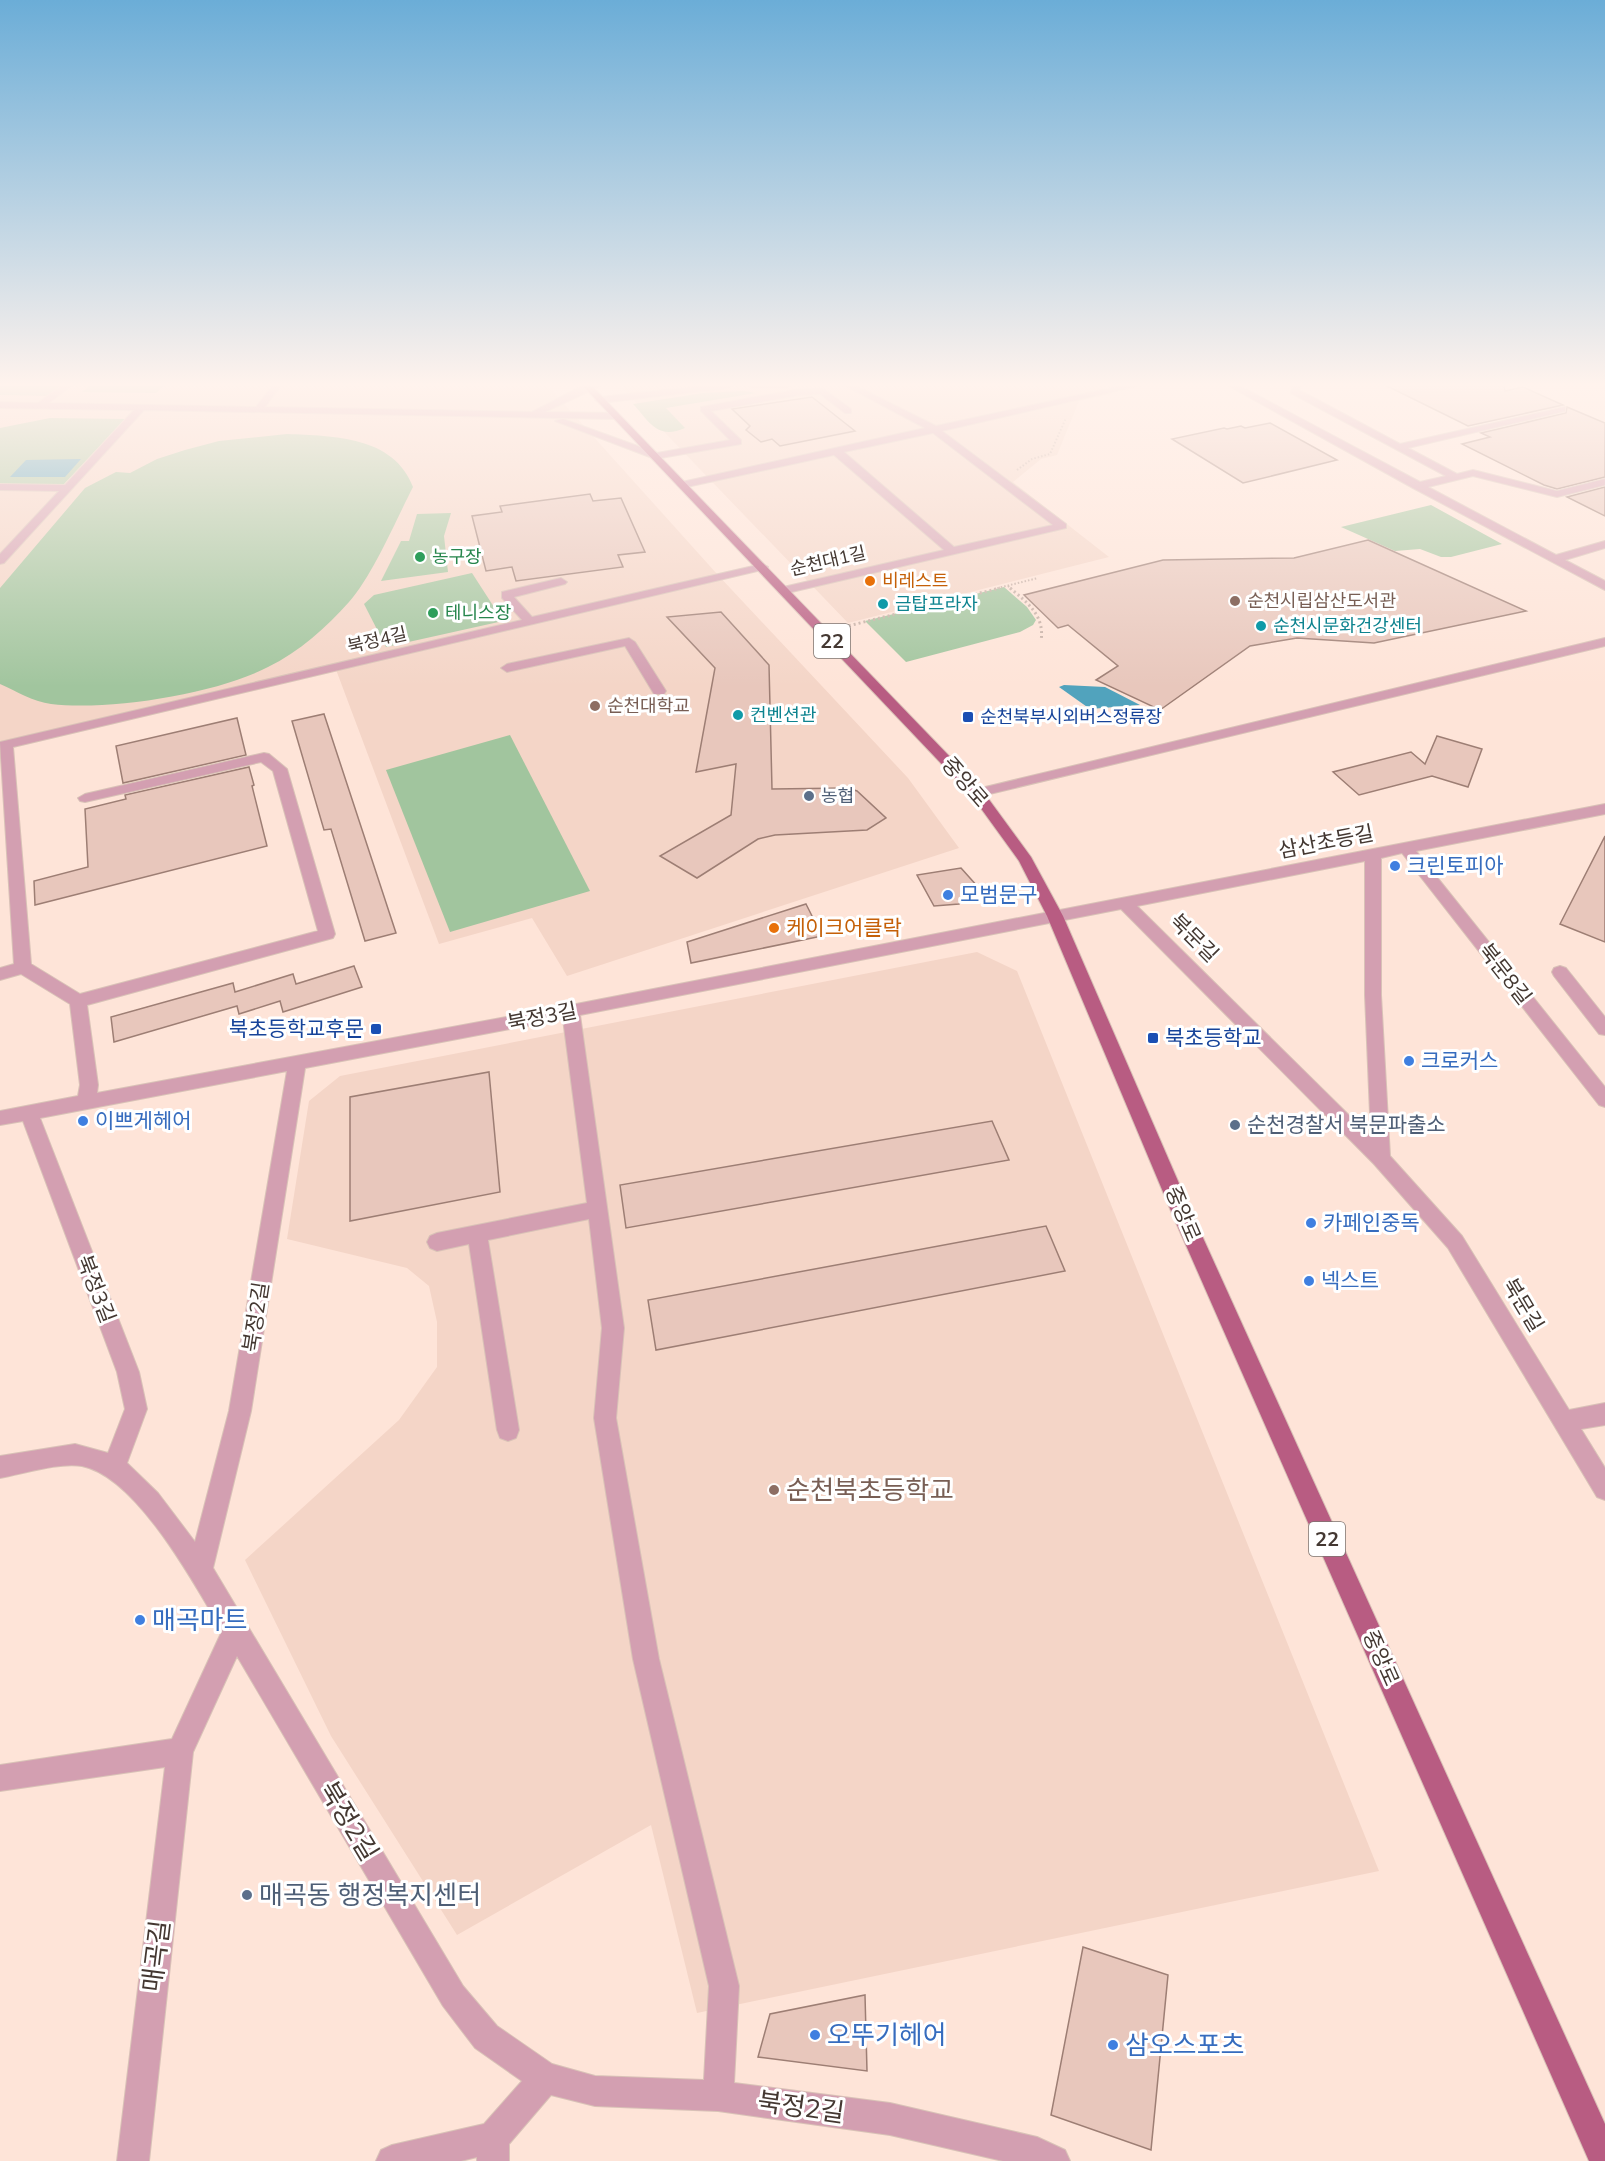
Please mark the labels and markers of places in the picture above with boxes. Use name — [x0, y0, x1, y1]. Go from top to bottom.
place label: 농구장 — [432, 545, 482, 568]
marker: 농구장 — [413, 550, 427, 564]
place label: 비레스트 — [882, 569, 948, 592]
marker: 비레스트 — [863, 574, 877, 588]
place label: 순천시립삼산도서관 — [1247, 589, 1396, 612]
place label: 금탑프라자 — [895, 592, 978, 615]
marker: 순천시립삼산도서관 — [1228, 594, 1242, 608]
marker: 금탑프라자 — [876, 597, 890, 611]
place label: 테니스장 — [445, 601, 511, 624]
marker: 테니스장 — [426, 606, 440, 620]
place label: 순천시문화건강센터 — [1273, 614, 1422, 637]
marker: 순천시문화건강센터 — [1254, 619, 1268, 633]
place label: 순천대학교 — [607, 694, 690, 717]
marker: 순천대학교 — [588, 699, 602, 713]
place label: 컨벤션관 — [750, 703, 817, 726]
place label: 순천북부시외버스정류장 — [980, 705, 1162, 728]
marker: 컨벤션관 — [731, 708, 745, 722]
marker: 순천북부시외버스정류장 — [961, 710, 975, 724]
place label: 농협 — [821, 784, 854, 807]
marker: 농협 — [802, 789, 816, 803]
place label: 크린토피아 — [1407, 852, 1504, 878]
marker: 크린토피아 — [1388, 859, 1402, 873]
place label: 모범문구 — [960, 881, 1037, 907]
marker: 모범문구 — [941, 888, 955, 902]
place label: 케이크어클락 — [786, 914, 902, 940]
marker: 케이크어클락 — [767, 921, 781, 935]
place label: 북초등학교후문 — [229, 1015, 364, 1041]
marker: 북초등학교후문 — [369, 1022, 383, 1036]
place label: 북초등학교 — [1165, 1024, 1262, 1050]
marker: 북초등학교 — [1146, 1031, 1160, 1045]
place label: 크로커스 — [1421, 1047, 1498, 1073]
marker: 크로커스 — [1402, 1054, 1416, 1068]
place label: 이쁘게헤어 — [95, 1107, 192, 1133]
place label: 순천경찰서 북문파출소 — [1247, 1111, 1446, 1137]
marker: 이쁘게헤어 — [76, 1114, 90, 1128]
marker: 순천경찰서 북문파출소 — [1228, 1118, 1242, 1132]
place label: 카페인중독 — [1323, 1209, 1420, 1235]
marker: 카페인중독 — [1304, 1216, 1318, 1230]
place label: 넥스트 — [1321, 1267, 1379, 1293]
marker: 넥스트 — [1302, 1274, 1316, 1288]
place label: 순천북초등학교 — [786, 1473, 953, 1506]
marker: 순천북초등학교 — [767, 1483, 781, 1497]
place label: 매곡마트 — [152, 1603, 248, 1636]
marker: 매곡마트 — [133, 1613, 147, 1627]
place label: 매곡동 행정복지센터 — [259, 1878, 481, 1911]
marker: 매곡동 행정복지센터 — [240, 1888, 254, 1902]
place label: 오뚜기헤어 — [827, 2018, 947, 2051]
marker: 오뚜기헤어 — [808, 2028, 822, 2042]
place label: 삼오스포츠 — [1125, 2028, 1245, 2061]
marker: 삼오스포츠 — [1106, 2038, 1120, 2052]

